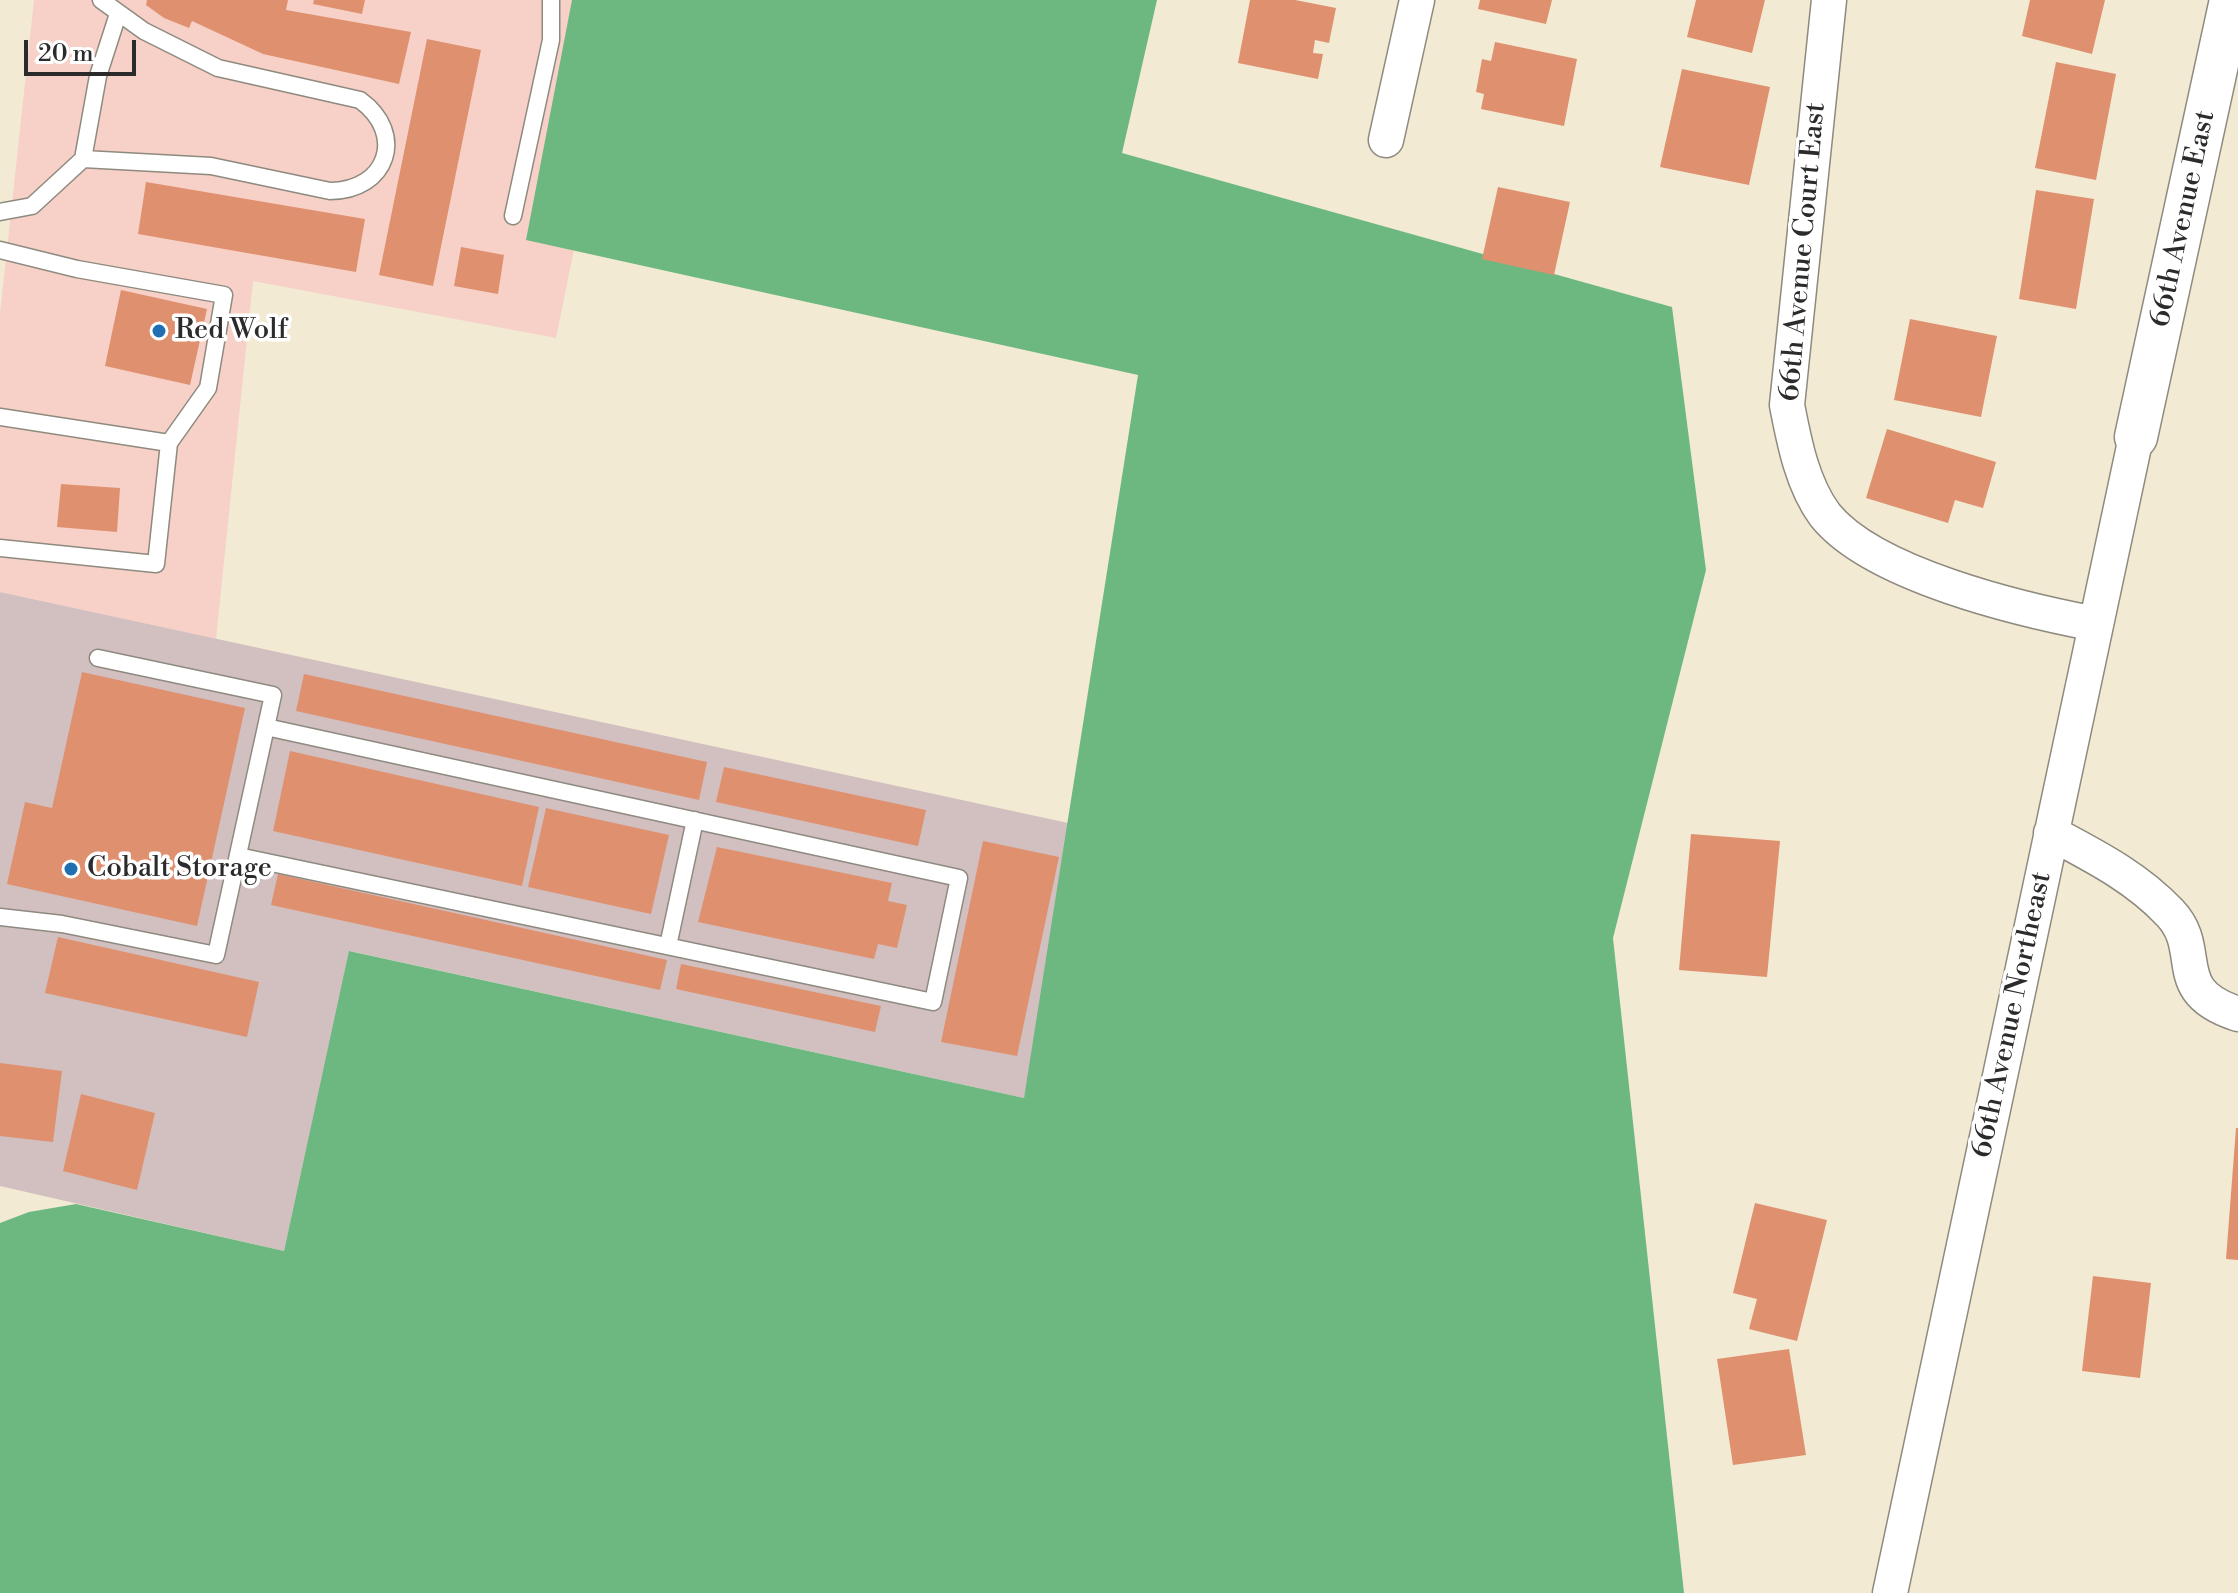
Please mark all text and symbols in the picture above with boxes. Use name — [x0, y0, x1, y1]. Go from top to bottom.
scale bar — [28, 24, 140, 74]
text: 20 m — [38, 39, 94, 69]
street label: 66th Avenue Court East — [1774, 101, 1834, 403]
street label: 66th Avenue East — [2145, 108, 2223, 330]
place label: Red Wolf — [175, 314, 288, 348]
marker: Red Wolf — [150, 322, 168, 340]
place label: Cobalt Storage — [87, 852, 272, 886]
marker: Cobalt Storage — [62, 860, 80, 878]
street label: 66th Avenue Northeast — [1966, 869, 2060, 1161]

